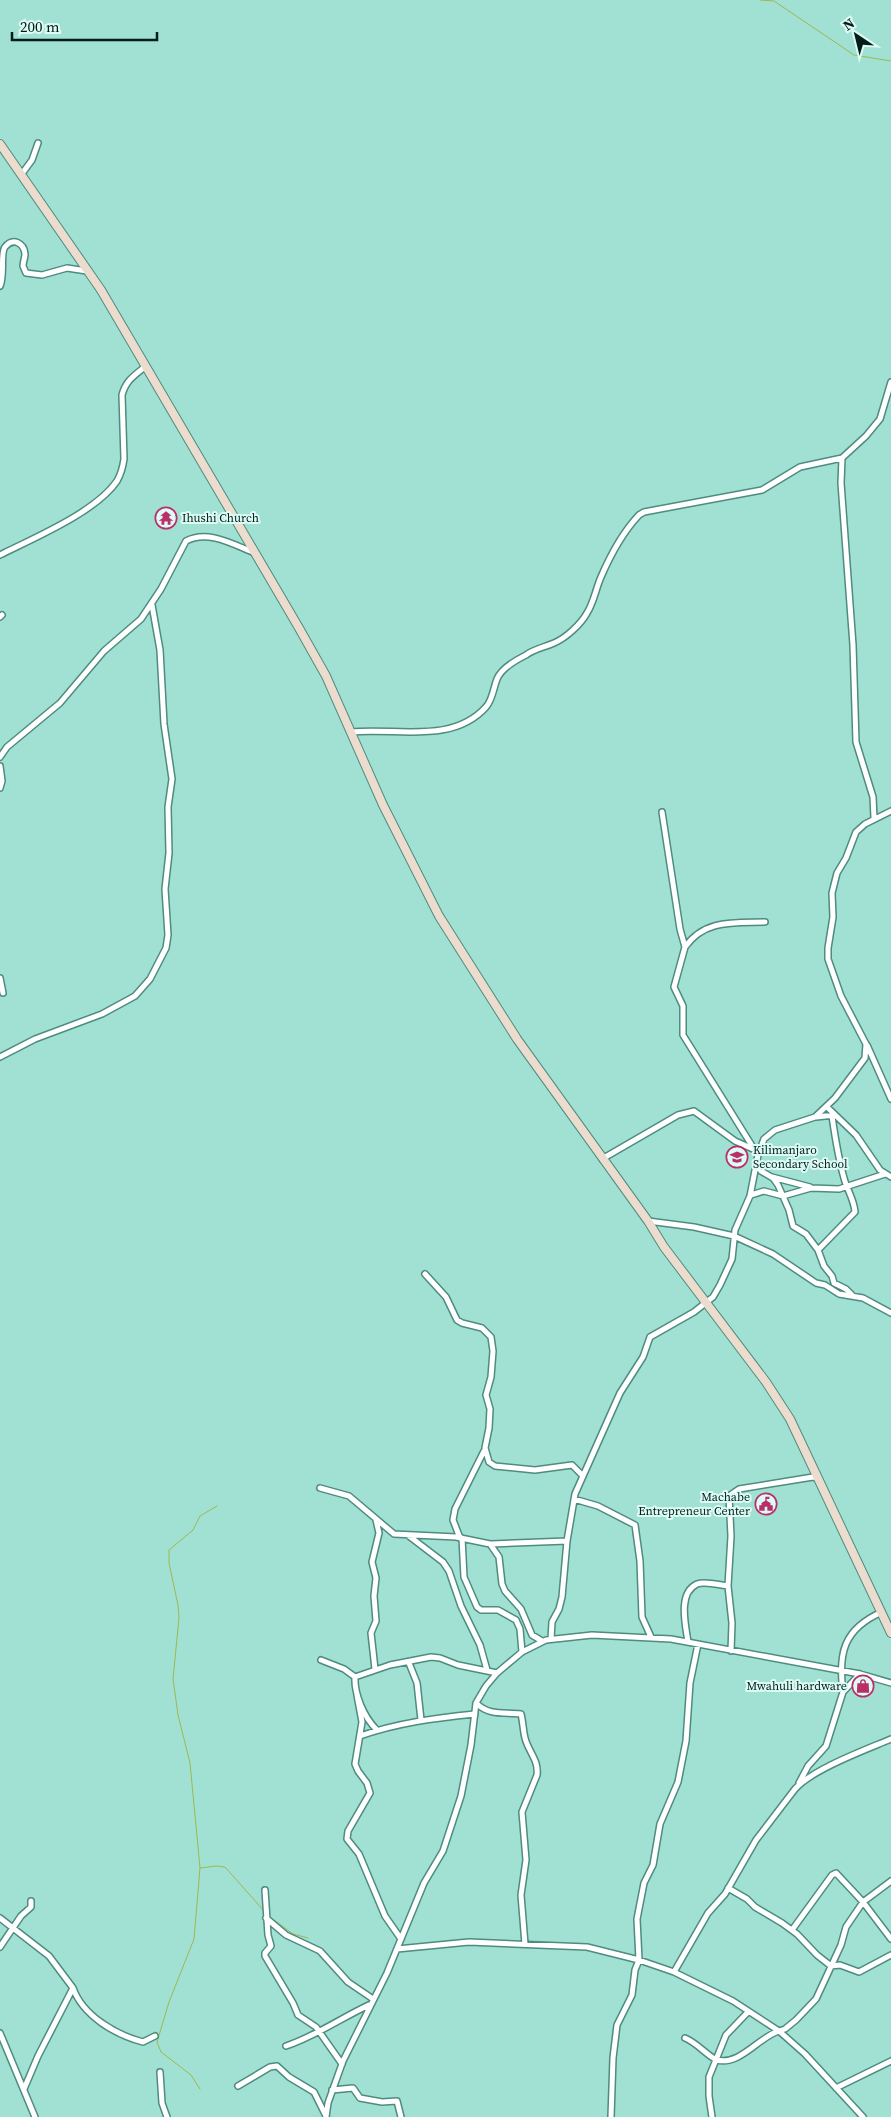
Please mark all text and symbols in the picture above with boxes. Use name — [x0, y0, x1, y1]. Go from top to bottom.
scale bar — [12, 10, 158, 42]
north arrow — [831, 10, 881, 60]
text: N — [839, 13, 858, 35]
text: 200 m — [20, 16, 60, 37]
temple icon: Ihushi Church — [154, 506, 178, 530]
place label: Ihushi Church — [182, 510, 259, 526]
place label: Kilimanjaro Secondary School — [753, 1142, 848, 1172]
school or university icon: Kilimanjaro Secondary School — [725, 1145, 749, 1169]
place label: Machabe Entrepreneur Center — [638, 1489, 750, 1519]
public building icon: Machabe Entrepreneur Center — [754, 1492, 778, 1516]
shop icon: Mwahuli hardware — [851, 1674, 875, 1698]
place label: Mwahuli hardware — [746, 1678, 847, 1694]

